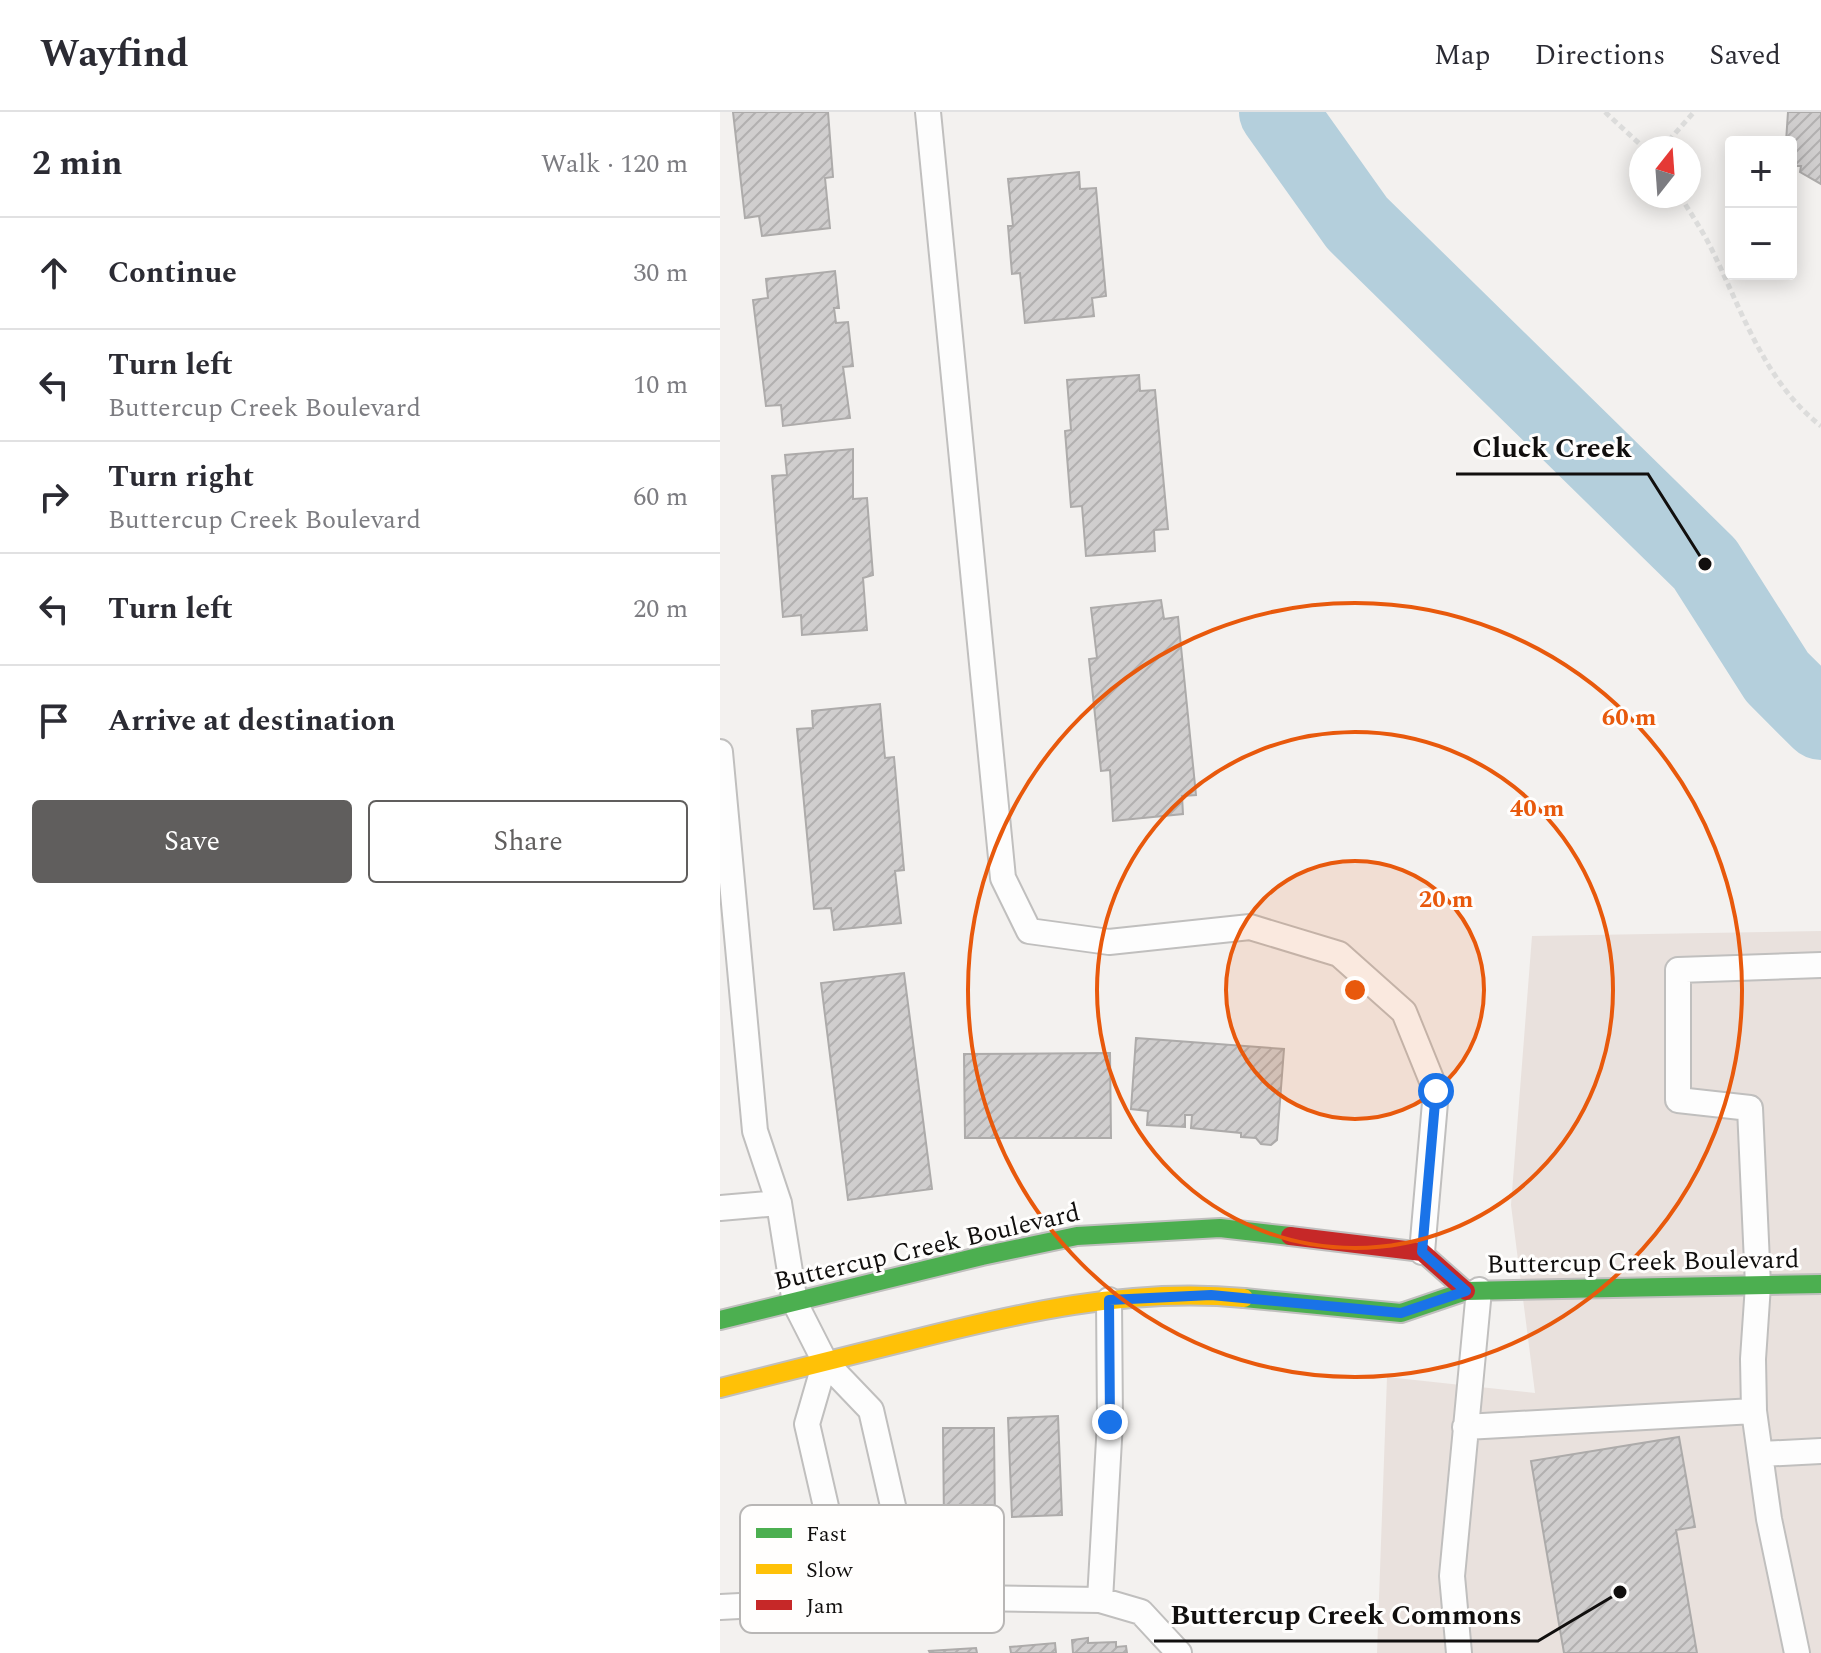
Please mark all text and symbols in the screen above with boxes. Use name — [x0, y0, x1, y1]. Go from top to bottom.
text: Wayfind — [40, 26, 189, 84]
text: Map — [1434, 34, 1491, 77]
text: Directions — [1535, 34, 1665, 77]
text: Saved — [1709, 34, 1781, 77]
north arrow — [1629, 136, 1701, 208]
map controls — [1725, 136, 1797, 280]
button: + — [1725, 136, 1797, 208]
text: 2 min — [32, 138, 122, 190]
text: Walk · 120 m — [541, 144, 688, 184]
button: − — [1725, 208, 1797, 280]
text: Continue — [108, 250, 237, 296]
icon: ahead — [32, 251, 76, 295]
text: 30 m — [633, 253, 688, 293]
text: Turn left — [108, 342, 233, 388]
icon: left — [32, 363, 76, 407]
text: 10 m — [633, 365, 688, 405]
text: Buttercup Creek Boulevard — [108, 388, 421, 428]
callout: Cluck Creek — [1456, 422, 1648, 474]
text: Cluck Creek — [1472, 427, 1632, 470]
text: Turn right — [108, 454, 254, 500]
icon: right — [32, 475, 76, 519]
text: 60 m — [633, 477, 688, 517]
text: Buttercup Creek Boulevard — [108, 500, 421, 540]
text: Turn left — [108, 586, 233, 632]
icon: left — [32, 587, 76, 631]
text: 20 m — [633, 589, 688, 629]
text: Arrive at destination — [108, 698, 395, 744]
icon: arrive — [32, 699, 76, 743]
text: 60 m — [1602, 700, 1657, 736]
text: 40 m — [1510, 791, 1565, 827]
button: Save — [32, 800, 352, 883]
button: Share — [368, 800, 688, 883]
text: 20 m — [1419, 882, 1474, 918]
centre of rings — [1341, 976, 1369, 1004]
route start — [1418, 1073, 1454, 1109]
street label: Buttercup Creek Boulevard — [770, 1192, 1084, 1302]
street label: Buttercup Creek Boulevard — [1486, 1239, 1800, 1285]
route end — [1092, 1404, 1128, 1440]
legend — [740, 1505, 1004, 1633]
text: Fast — [806, 1518, 847, 1551]
text: Slow — [806, 1554, 854, 1587]
callout: Buttercup Creek Commons — [1154, 1589, 1538, 1641]
text: Jam — [806, 1590, 844, 1623]
text: Buttercup Creek Commons — [1170, 1594, 1522, 1637]

